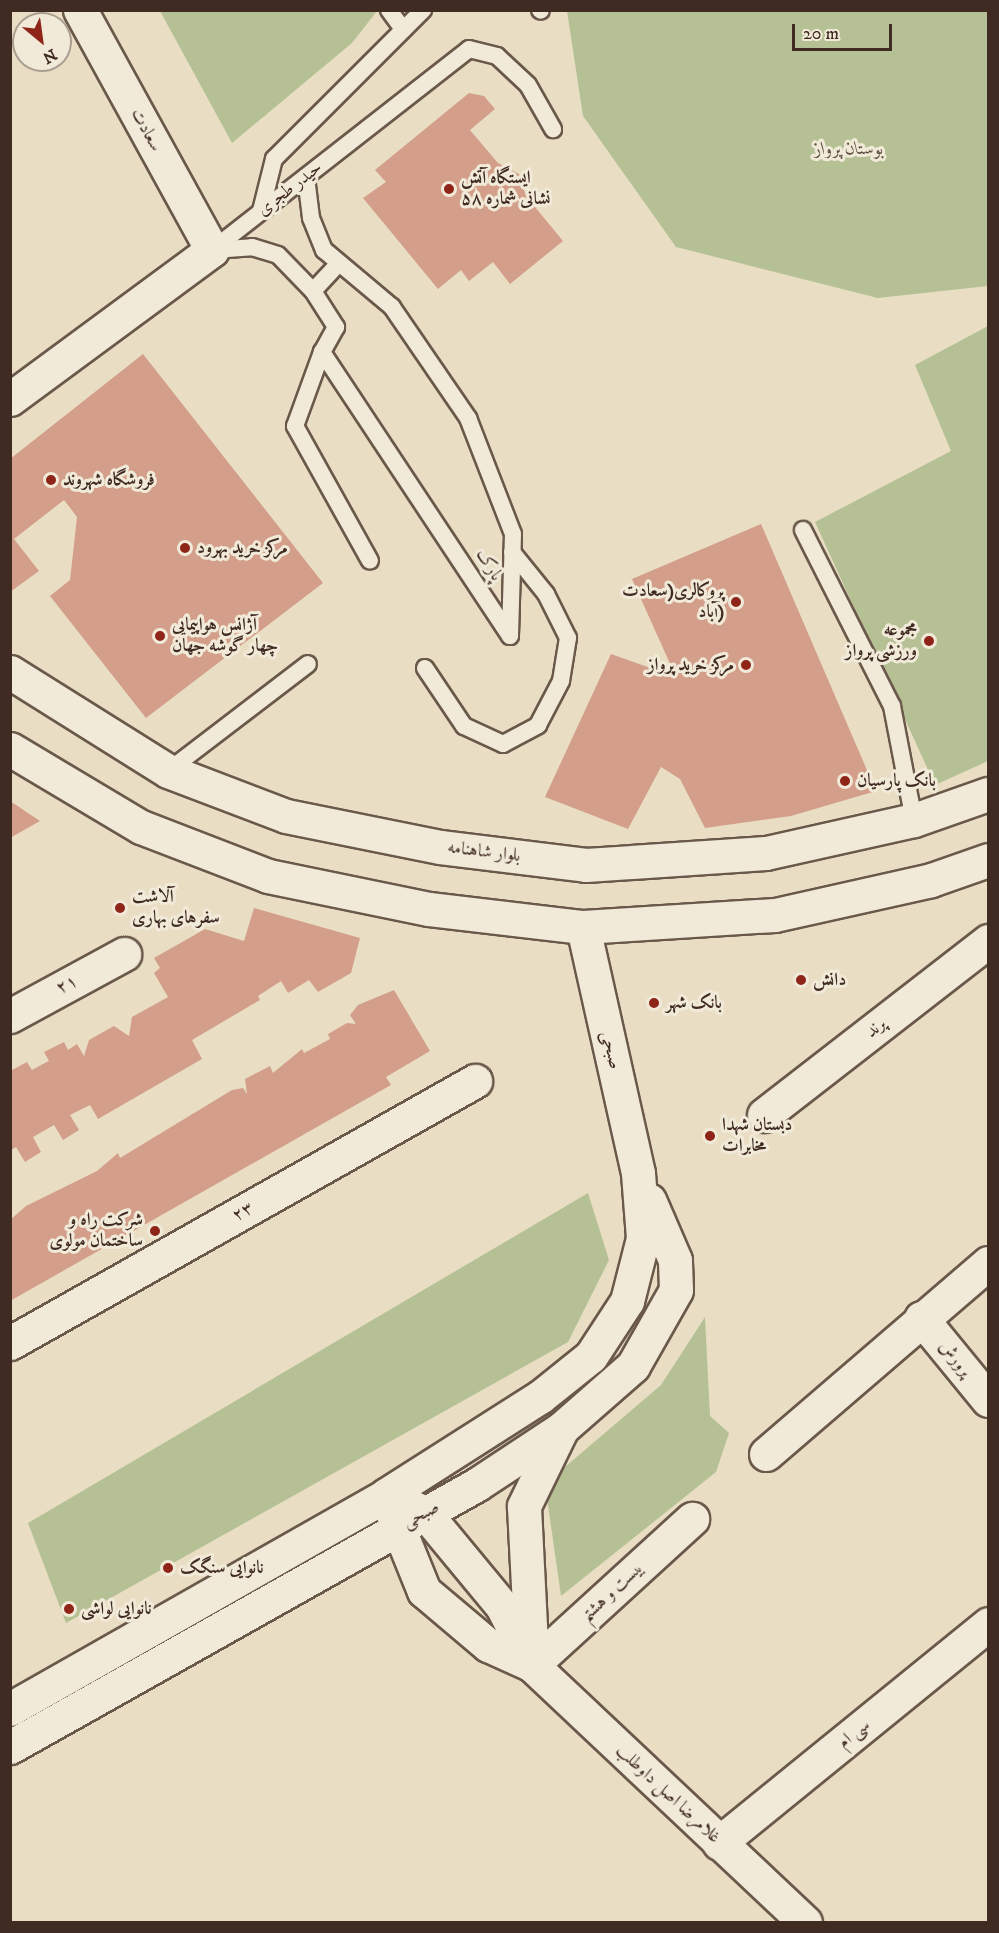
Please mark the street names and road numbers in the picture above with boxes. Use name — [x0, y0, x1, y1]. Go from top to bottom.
street label: سعادت — [125, 105, 167, 155]
street label: حیدر طجری — [253, 157, 327, 221]
street label: پارک — [471, 545, 507, 585]
street label: بلوار شاهنامه — [446, 837, 522, 867]
street label: ۲۱ — [53, 970, 81, 1000]
street label: پرند — [861, 1013, 891, 1043]
street label: صبحی — [596, 1029, 626, 1071]
street label: ۲۳ — [229, 1197, 257, 1227]
street label: پرورش — [934, 1336, 976, 1382]
street label: صبحی — [399, 1496, 443, 1534]
street label: بیست و هشتم — [576, 1557, 648, 1627]
street label: سی ام — [834, 1715, 874, 1753]
street label: غلامرضا اصل داوطلب — [611, 1740, 725, 1848]

